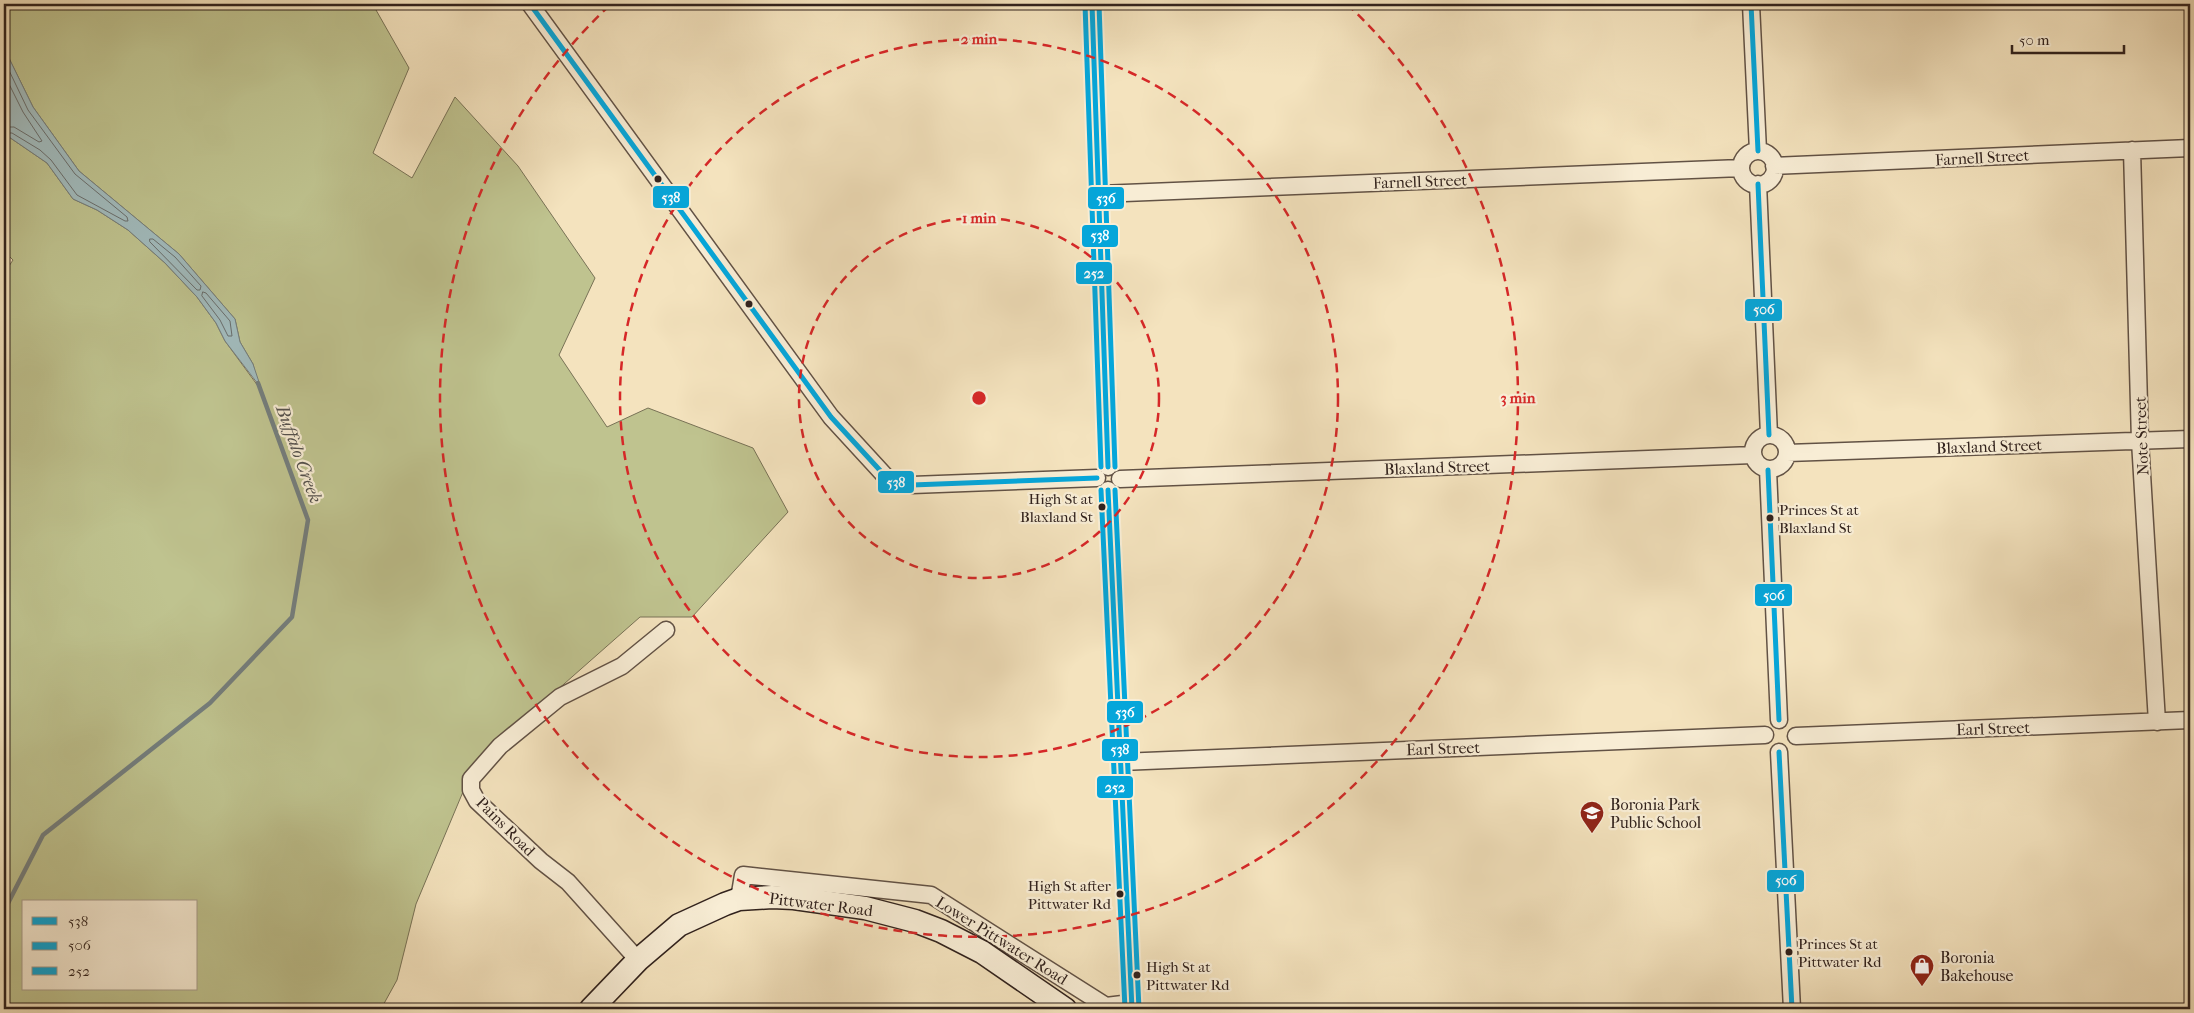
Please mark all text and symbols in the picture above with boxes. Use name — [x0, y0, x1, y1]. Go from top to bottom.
scale bar — [2012, 22, 2124, 54]
text: 2 min — [961, 30, 998, 48]
text: 50 m — [2019, 31, 2050, 49]
street label: Farnell Street — [1934, 146, 2030, 169]
street label: Farnell Street — [1373, 170, 1468, 193]
unlabelled marker — [653, 174, 663, 184]
line badge: 538 — [652, 185, 690, 209]
line badge: 536 — [1087, 186, 1125, 210]
text: 538 — [662, 189, 680, 206]
text: 536 — [1096, 190, 1116, 207]
text: 1 min — [962, 209, 996, 227]
line badge: 538 — [1081, 224, 1119, 248]
text: 538 — [1091, 227, 1109, 244]
line badge: 252 — [1075, 261, 1113, 285]
text: 252 — [1084, 265, 1104, 282]
line badge: 506 — [1744, 298, 1783, 322]
unlabelled marker — [744, 299, 754, 309]
text: 506 — [1753, 301, 1775, 318]
centre of rings — [970, 389, 988, 407]
text: 3 min — [1501, 389, 1536, 407]
street label: Note Street — [2131, 396, 2152, 476]
water label: Buffalo Creek — [271, 401, 326, 506]
street label: Blaxland Street — [1936, 435, 2043, 458]
street label: Blaxland Street — [1384, 456, 1491, 479]
line badge: 538 — [877, 470, 915, 494]
text: 538 — [887, 474, 905, 491]
place label: High St at Blaxland St — [1020, 490, 1094, 526]
place label: Princes St at Blaxland St — [1779, 501, 1860, 537]
marker: High St at Blaxland St — [1097, 502, 1107, 512]
marker: Princes St at Blaxland St — [1765, 513, 1775, 523]
line badge: 506 — [1754, 583, 1793, 607]
text: 506 — [1763, 587, 1785, 604]
line badge: 536 — [1106, 700, 1144, 724]
text: 536 — [1115, 704, 1135, 721]
street label: Earl Street — [1956, 718, 2031, 739]
line badge: 538 — [1101, 738, 1139, 762]
street label: Earl Street — [1406, 738, 1481, 759]
text: 538 — [1111, 741, 1129, 758]
line badge: 252 — [1096, 775, 1134, 799]
text: 252 — [1105, 779, 1125, 796]
street label: Pains Road — [472, 793, 539, 860]
place label: Boronia Park Public School — [1610, 795, 1702, 832]
school or university icon: Boronia Park Public School — [1579, 800, 1605, 834]
line badge: 506 — [1766, 869, 1805, 893]
text: 506 — [1775, 872, 1797, 889]
place label: High St after Pittwater Rd — [1028, 877, 1112, 913]
street label: Pittwater Road — [768, 889, 874, 920]
marker: High St after Pittwater Rd — [1115, 889, 1125, 899]
street label: Lower Pittwater Road — [932, 892, 1071, 989]
legend — [22, 900, 198, 990]
text: 538 — [68, 912, 88, 930]
place label: Princes St at Pittwater Rd — [1798, 935, 1882, 971]
text: 506 — [68, 936, 92, 954]
marker: Princes St at Pittwater Rd — [1784, 947, 1794, 957]
place label: Boronia Bakehouse — [1940, 948, 2013, 985]
shop icon: Boronia Bakehouse — [1909, 953, 1935, 987]
place label: High St at Pittwater Rd — [1146, 958, 1230, 994]
text: 252 — [68, 962, 90, 980]
marker: High St at Pittwater Rd — [1132, 970, 1142, 980]

